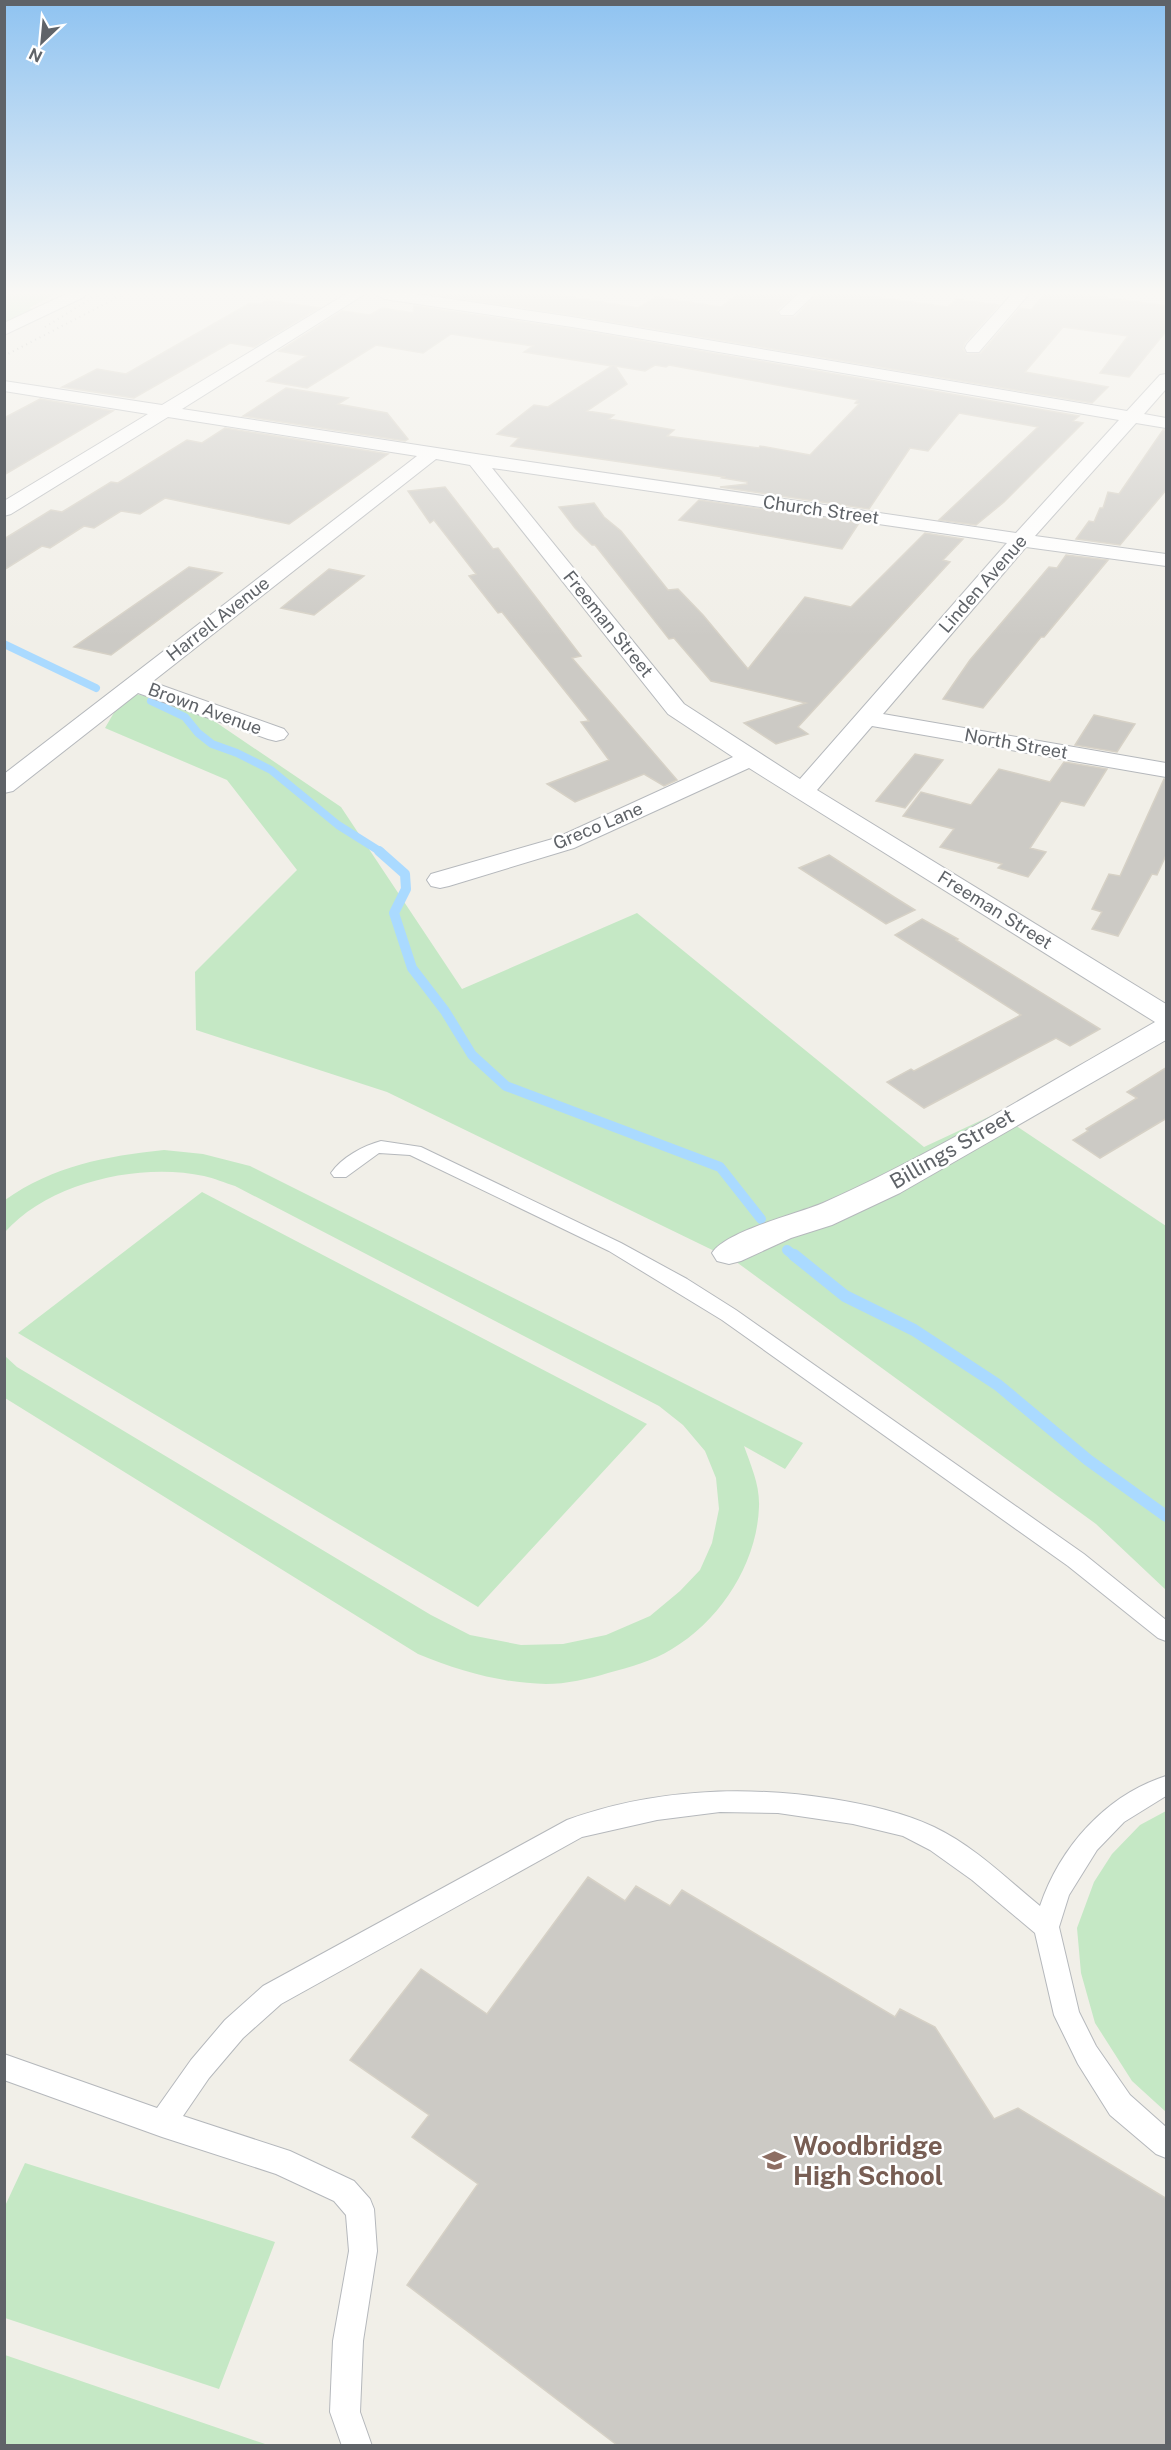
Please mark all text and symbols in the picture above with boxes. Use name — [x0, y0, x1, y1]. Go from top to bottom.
north arrow — [12, 12, 72, 72]
text: N — [26, 44, 45, 66]
street label: Church Street — [762, 491, 881, 528]
street label: Linden Avenue — [934, 530, 1031, 637]
street label: Freeman Street — [559, 566, 658, 681]
street label: Harrell Avenue — [162, 572, 273, 665]
street label: Brown Avenue — [145, 678, 265, 739]
street label: North Street — [963, 724, 1069, 763]
street label: Greco Lane — [550, 797, 646, 854]
street label: Freeman Street — [934, 866, 1056, 953]
street label: Billings Street — [885, 1103, 1018, 1194]
place label: Woodbridge High School — [793, 2130, 943, 2191]
school or university icon: Woodbridge High School — [762, 2148, 788, 2174]

